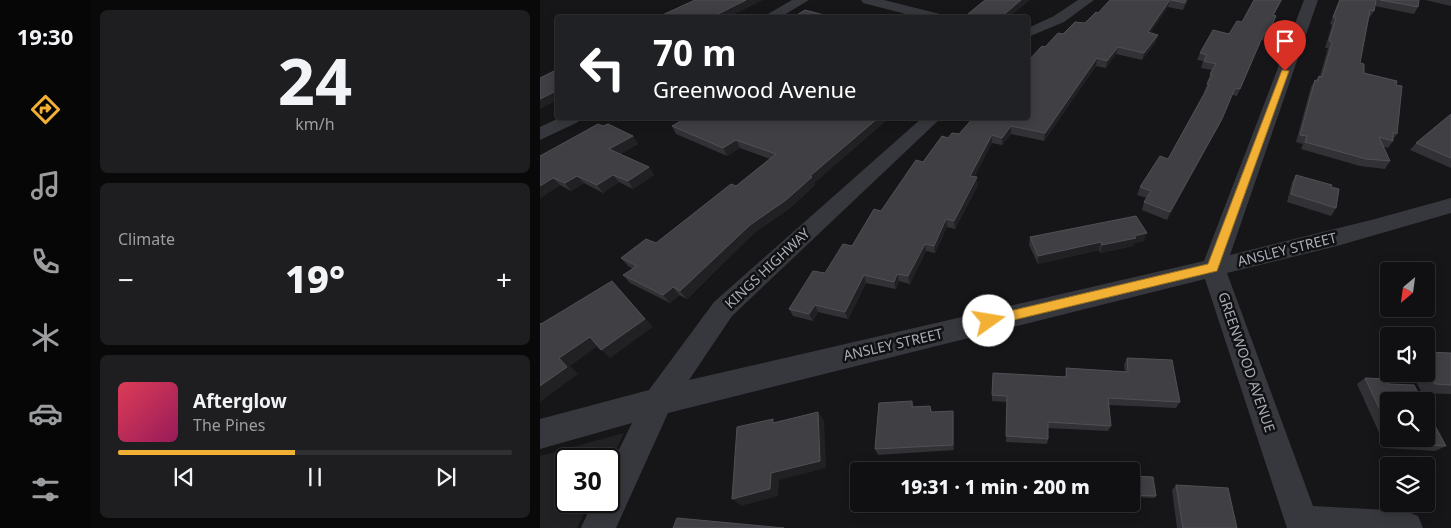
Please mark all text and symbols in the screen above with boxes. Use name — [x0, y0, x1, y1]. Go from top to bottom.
pin — [1264, 20, 1306, 71]
text: 19:30 — [17, 21, 73, 51]
icon: arrive — [1271, 27, 1299, 55]
text: 70 m — [653, 29, 736, 76]
icon: left — [570, 35, 635, 100]
text: 24 — [278, 36, 352, 124]
text: Greenwood Avenue — [653, 74, 856, 104]
icon: directions — [28, 92, 63, 127]
text: km/h — [295, 113, 335, 135]
icon: music — [28, 168, 63, 203]
street label: KINGS HIGHWAY — [720, 224, 814, 312]
street label: ANSLEY STREET — [1235, 227, 1339, 270]
text: Climate — [118, 228, 175, 250]
icon: phone — [28, 244, 63, 279]
text: 19° — [285, 252, 345, 304]
text: − — [118, 260, 134, 298]
text: + — [496, 260, 512, 298]
north arrow — [1380, 262, 1435, 318]
map controls — [1380, 262, 1435, 512]
street label: GREENWOOD AVENUE — [1214, 289, 1280, 435]
position arrow — [962, 294, 1014, 346]
icon: climate — [28, 320, 63, 355]
street label: ANSLEY STREET — [841, 323, 945, 365]
button: sound — [1380, 327, 1435, 382]
text: Afterglow — [193, 388, 287, 414]
button: search — [1380, 392, 1435, 447]
icon: car — [28, 396, 63, 431]
text: The Pines — [193, 414, 265, 436]
speed limit sign: 30 — [555, 448, 620, 513]
button: layers — [1380, 457, 1435, 512]
icon: previous — [170, 463, 198, 491]
icon: pause — [301, 463, 329, 491]
icon: next — [432, 463, 460, 491]
icon: filters — [28, 472, 63, 507]
text: 19:31 · 1 min · 200 m — [900, 474, 1090, 500]

